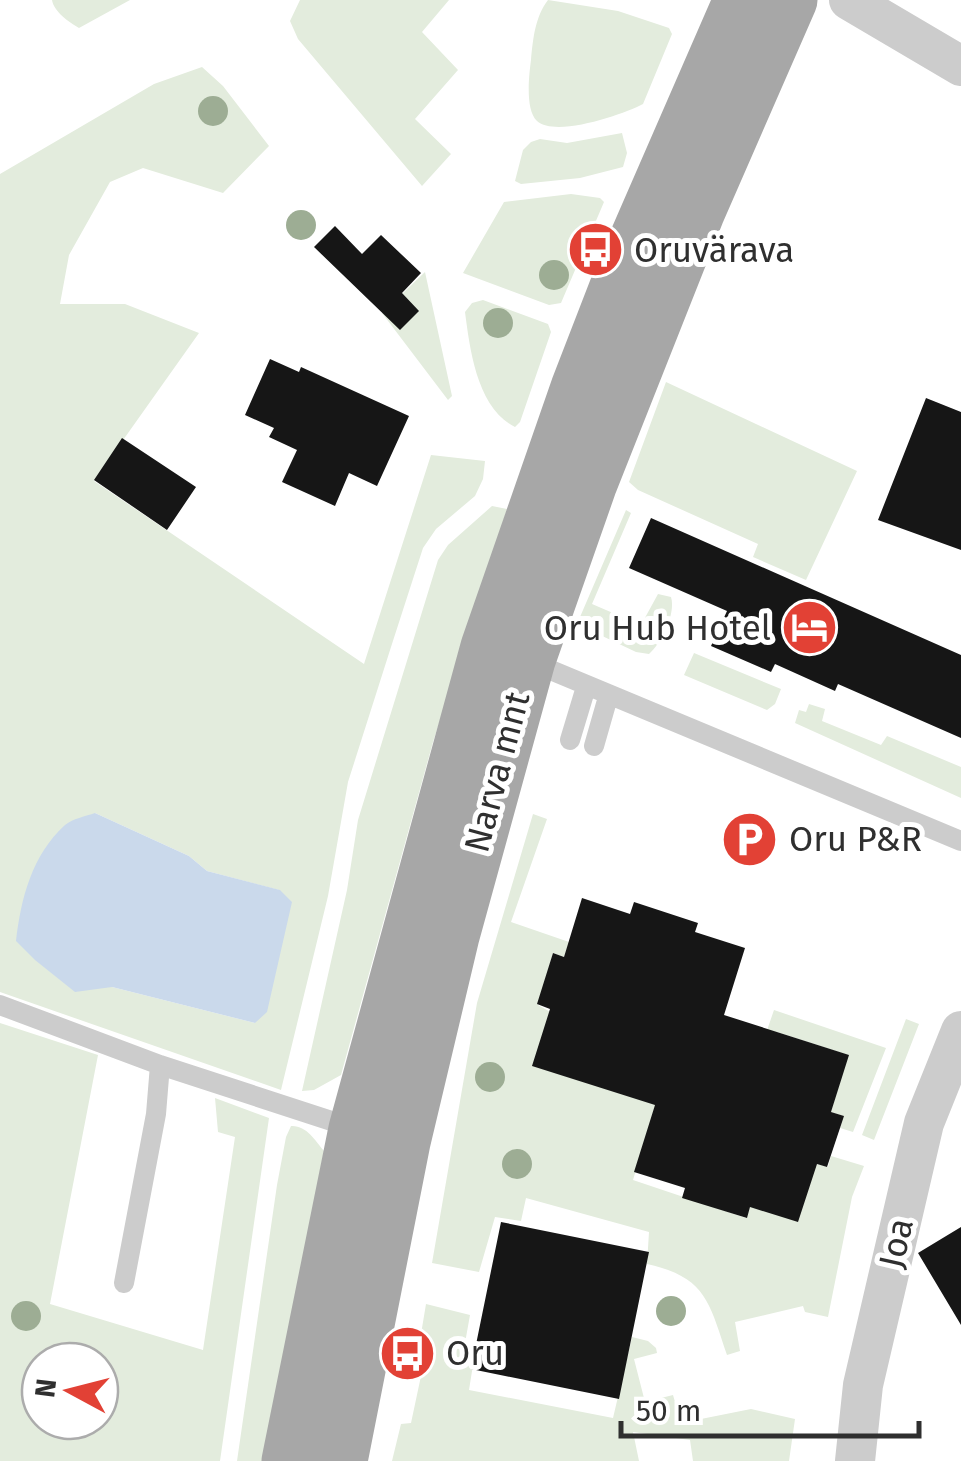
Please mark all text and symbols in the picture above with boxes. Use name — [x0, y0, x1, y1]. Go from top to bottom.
bus stop icon: Oruvärava — [565, 220, 625, 280]
place label: Oruvärava — [634, 229, 794, 271]
hotel icon: Oru Hub Hotel — [780, 598, 840, 658]
place label: Oru Hub Hotel — [544, 607, 771, 649]
street label: Narva mnt — [455, 687, 539, 857]
parking icon: Oru P&R — [720, 809, 780, 869]
place label: Oru P&R — [789, 818, 922, 860]
street label: Joa — [870, 1214, 922, 1272]
bus stop icon: Oru — [377, 1323, 437, 1383]
place label: Oru — [446, 1332, 504, 1374]
north arrow — [20, 1341, 120, 1441]
scale bar — [621, 1376, 918, 1438]
text: N — [28, 1377, 63, 1399]
text: 50 m — [636, 1393, 701, 1429]

